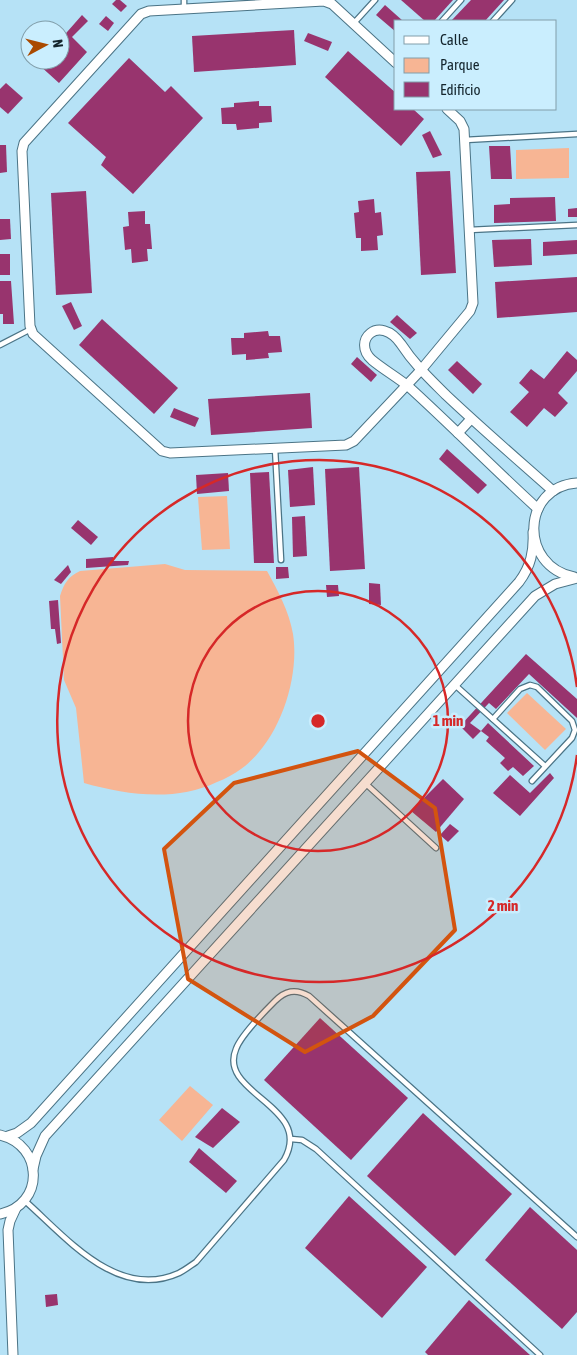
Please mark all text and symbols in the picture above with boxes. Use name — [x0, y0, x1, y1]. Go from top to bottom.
north arrow — [20, 20, 70, 70]
legend — [394, 20, 557, 110]
text: Calle — [440, 31, 469, 48]
text: N — [49, 38, 66, 48]
text: Parque — [440, 56, 480, 73]
text: Edificio — [440, 81, 481, 98]
centre of rings — [309, 712, 327, 730]
text: 1 min — [433, 712, 463, 729]
text: 2 min — [488, 897, 518, 914]

